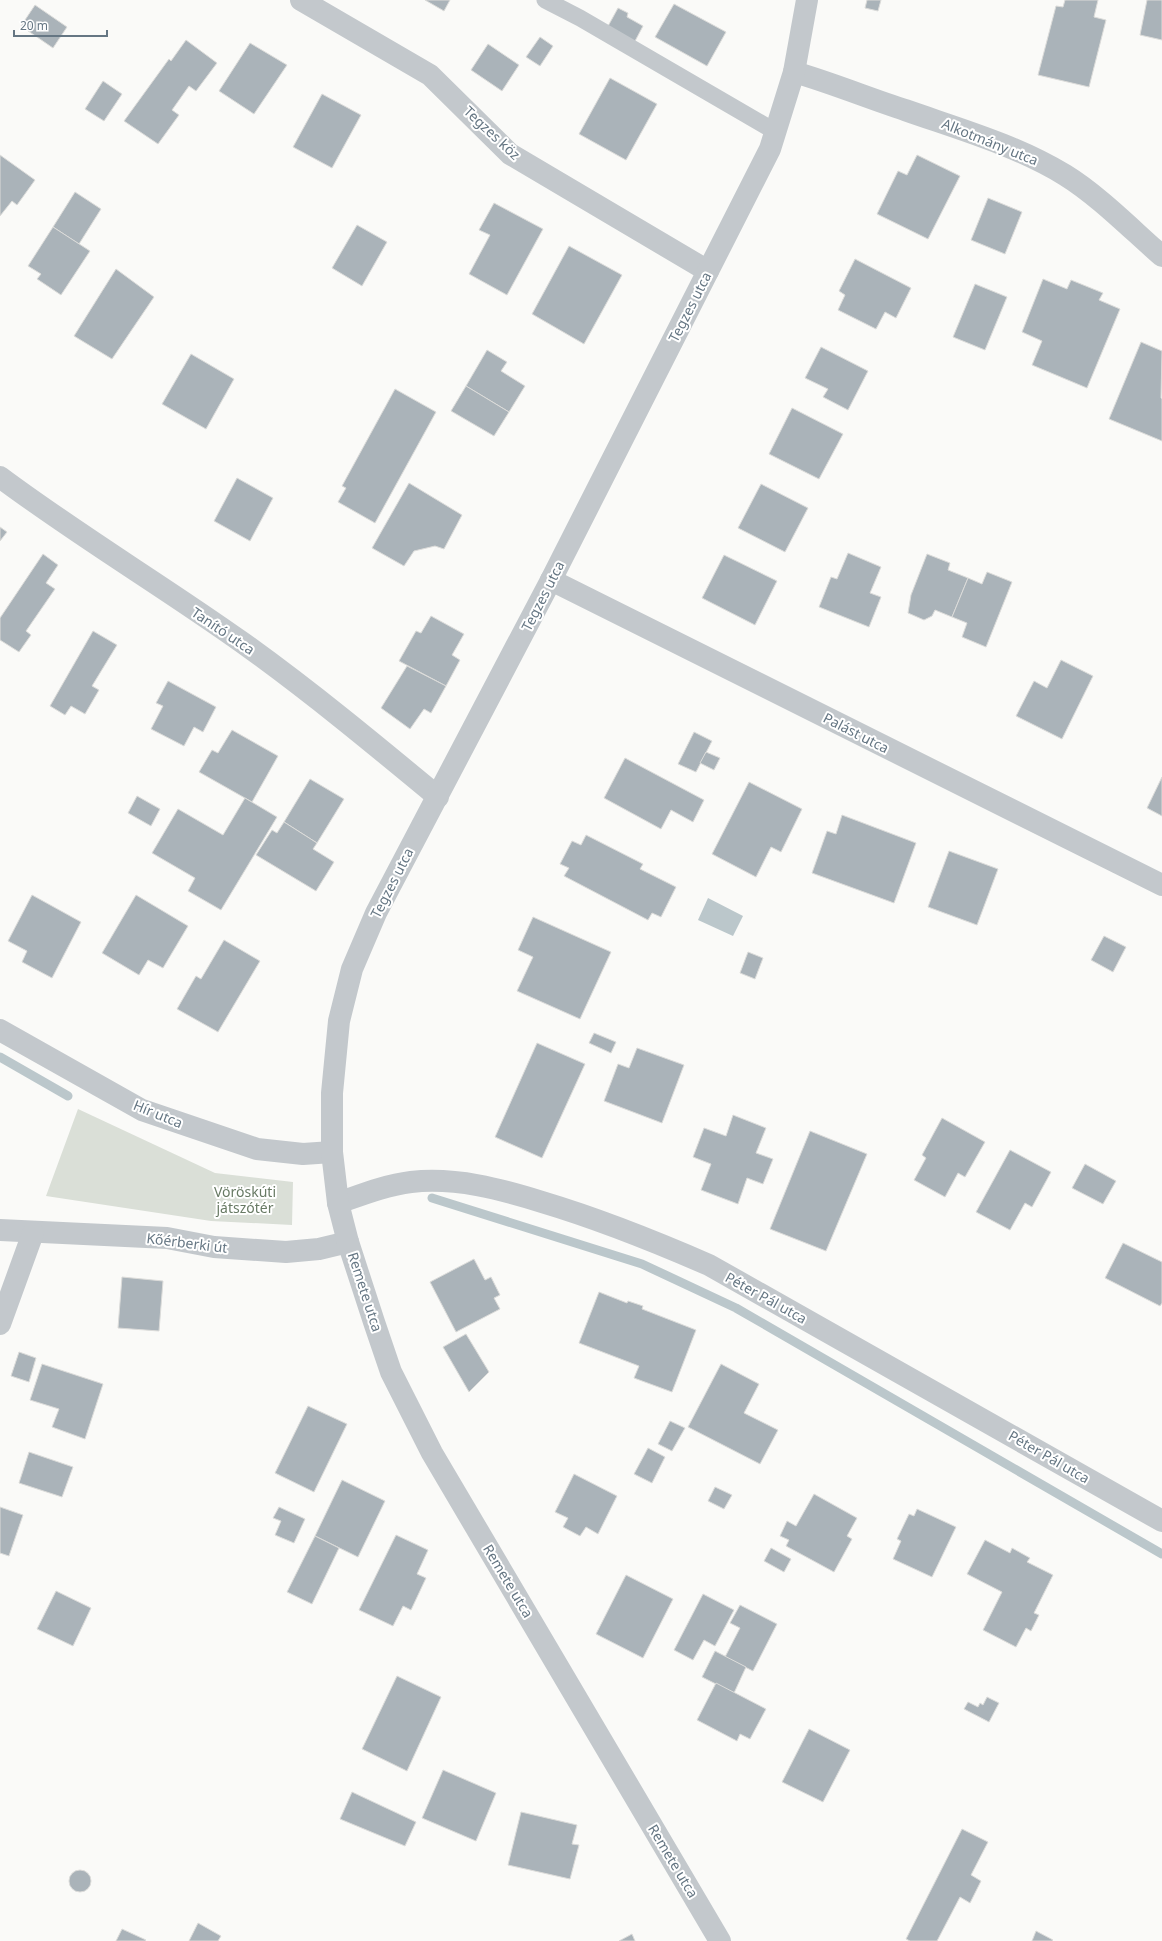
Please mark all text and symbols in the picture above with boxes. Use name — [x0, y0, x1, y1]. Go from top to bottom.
scale bar — [14, 12, 107, 38]
text: 20 m — [20, 17, 48, 34]
street label: Tegzes köz — [460, 102, 525, 164]
street label: Alkotmány utca — [939, 114, 1041, 169]
street label: Tegzes utca — [664, 268, 715, 345]
street label: Tegzes utca — [517, 557, 568, 634]
street label: Tanító utca — [188, 603, 259, 659]
street label: Palást utca — [820, 708, 892, 757]
street label: Tegzes utca — [366, 844, 417, 921]
street label: Hír utca — [131, 1095, 186, 1132]
park label: Vöröskúti játszótér — [214, 1182, 276, 1217]
street label: Kőérberki út — [145, 1228, 229, 1257]
street label: Remete utca — [344, 1250, 387, 1334]
street label: Péter Pál utca — [722, 1267, 810, 1328]
street label: Péter Pál utca — [1005, 1426, 1093, 1487]
street label: Remete utca — [479, 1541, 538, 1621]
street label: Remete utca — [644, 1821, 703, 1901]

